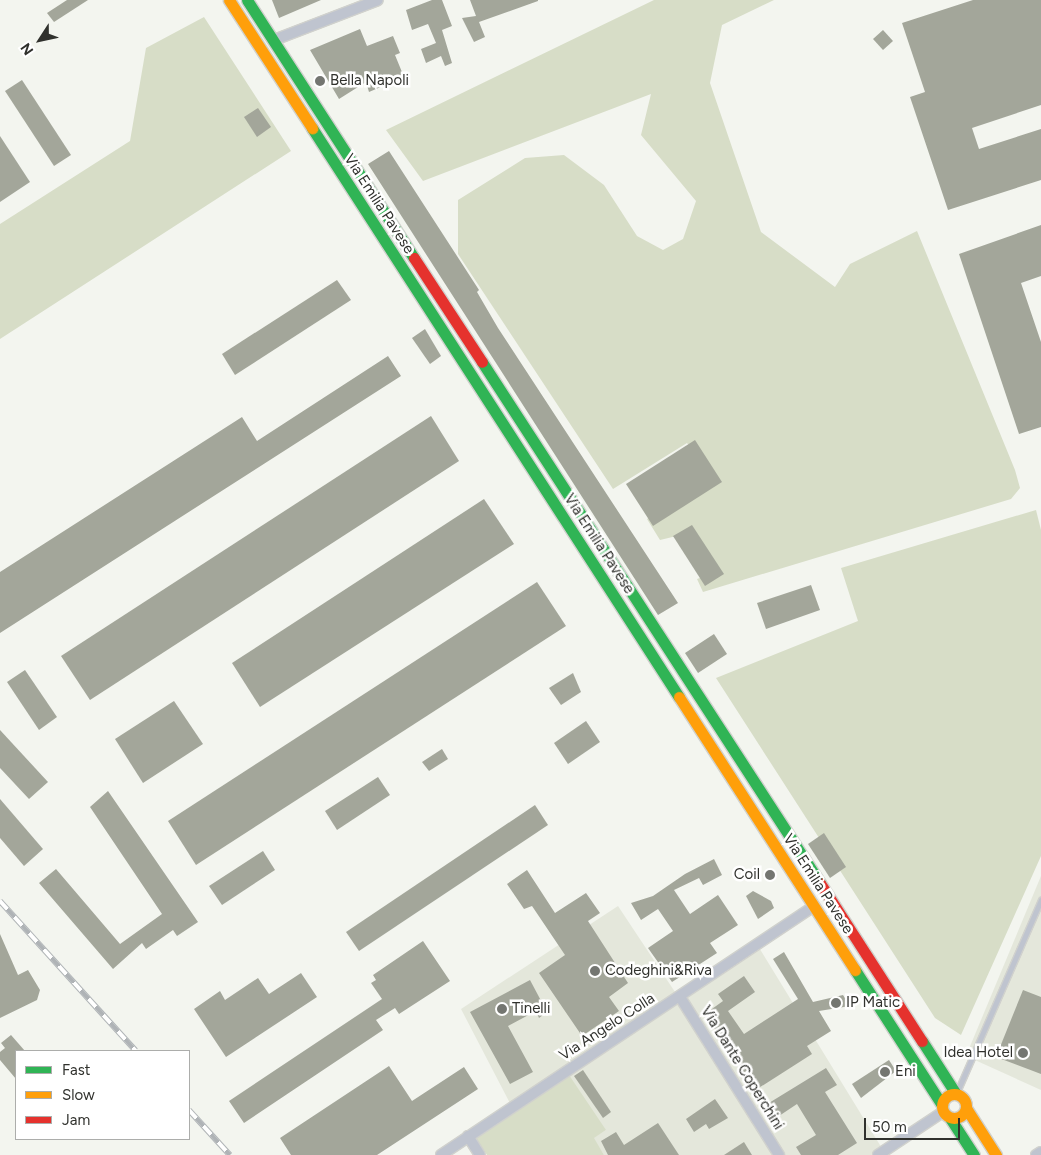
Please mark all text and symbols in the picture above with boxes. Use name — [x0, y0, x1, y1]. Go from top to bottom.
north arrow — [15, 15, 65, 65]
text: N — [17, 40, 37, 58]
place label: Bella Napoli — [330, 72, 409, 90]
marker: Bella Napoli — [314, 75, 326, 87]
street label: Via Emilia Pavese — [340, 151, 418, 257]
street label: Via Emilia Pavese — [560, 491, 638, 597]
street label: Via Emilia Pavese — [779, 831, 857, 937]
place label: Coil — [734, 866, 760, 884]
marker: Coil — [764, 869, 776, 881]
place label: Codeghini&Riva — [605, 962, 712, 980]
marker: Codeghini&Riva — [589, 965, 601, 977]
street label: Via Angelo Colla — [556, 989, 658, 1065]
place label: IP Matic — [846, 994, 900, 1012]
marker: IP Matic — [830, 997, 842, 1009]
place label: Tinelli — [512, 1000, 550, 1018]
marker: Tinelli — [496, 1003, 508, 1015]
street label: Via Dante Coperchini — [697, 1003, 787, 1133]
place label: Idea Hotel — [944, 1044, 1013, 1062]
marker: Idea Hotel — [1017, 1047, 1029, 1059]
legend — [15, 1050, 190, 1140]
text: Fast — [62, 1061, 90, 1079]
place label: Eni — [895, 1063, 916, 1081]
marker: Eni — [879, 1066, 891, 1078]
text: Slow — [62, 1086, 95, 1104]
scale bar — [866, 1108, 962, 1140]
text: Jam — [62, 1111, 90, 1129]
text: 50 m — [872, 1118, 907, 1136]

